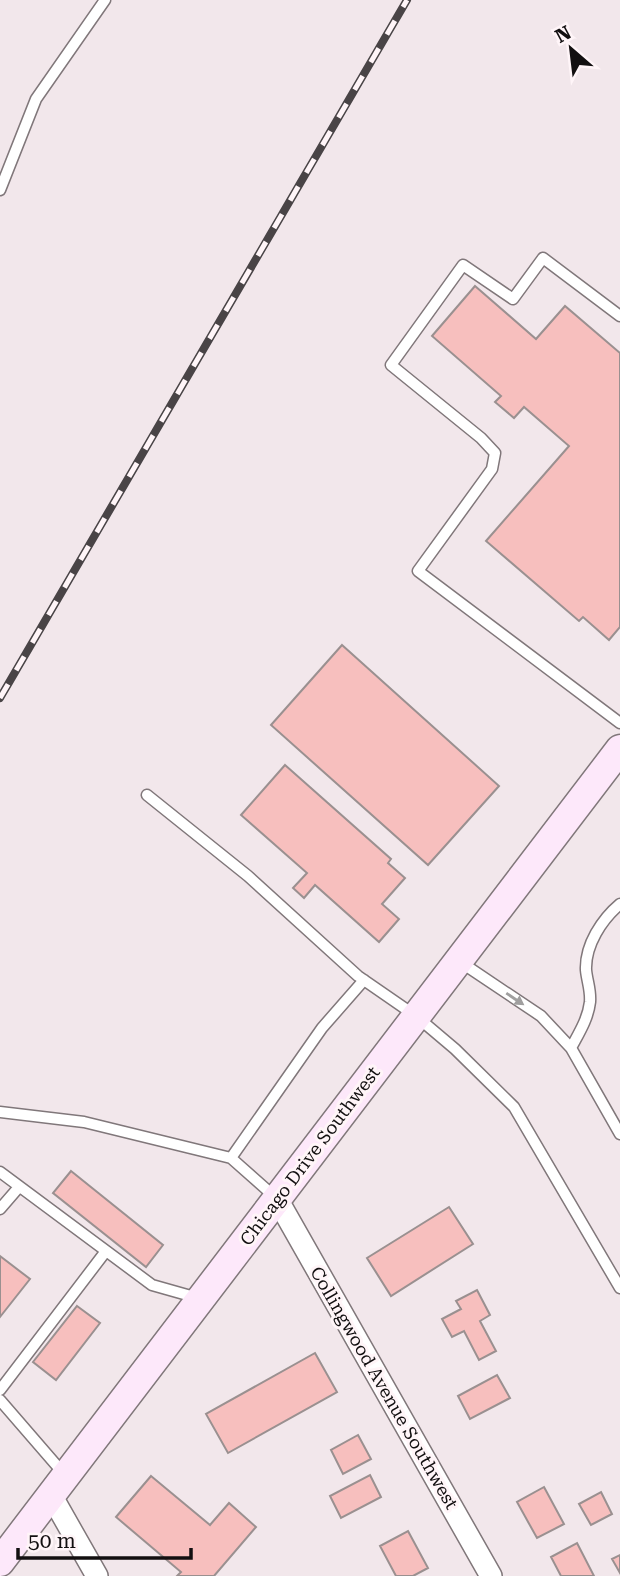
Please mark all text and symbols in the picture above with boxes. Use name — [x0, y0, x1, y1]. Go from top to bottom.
north arrow — [536, 14, 606, 84]
text: N — [551, 21, 575, 48]
one-way arrow — [506, 992, 525, 1005]
street label: Chicago Drive Southwest — [235, 1062, 384, 1249]
street label: Collingwood Avenue Southwest — [306, 1263, 463, 1513]
scale bar — [18, 1516, 191, 1560]
text: 50 m — [28, 1529, 76, 1553]

